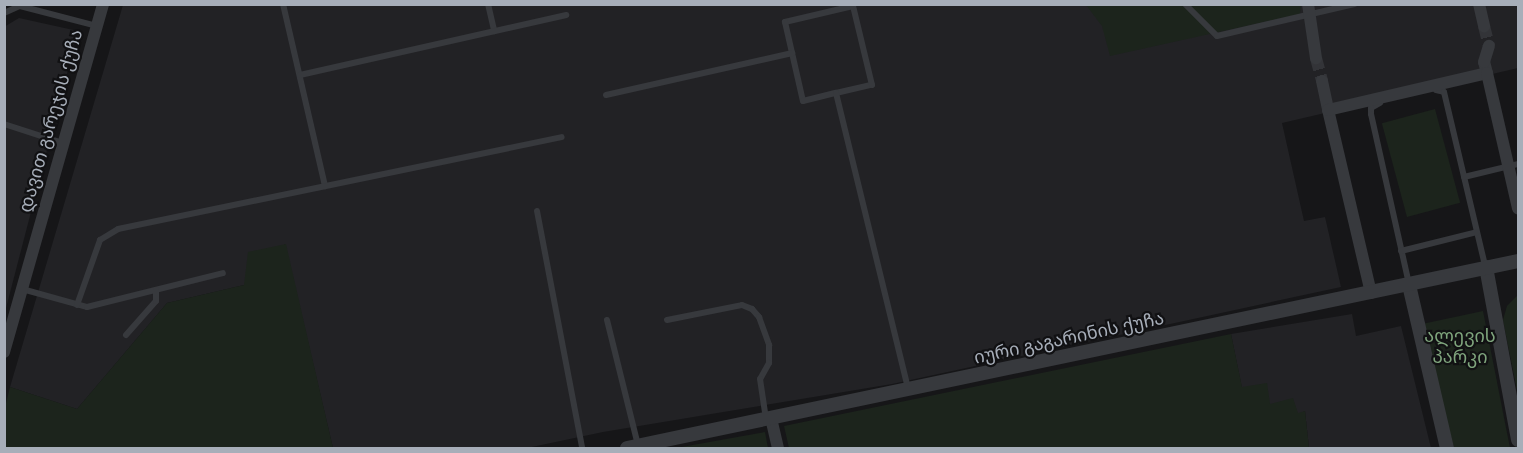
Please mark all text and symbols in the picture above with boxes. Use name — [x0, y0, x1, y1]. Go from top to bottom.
street label: დავით გარეჯის ქუჩა — [15, 27, 87, 215]
street label: იური გაგარინის ქუჩა — [972, 307, 1166, 369]
park label: ალევის პარკი — [1424, 326, 1496, 368]

